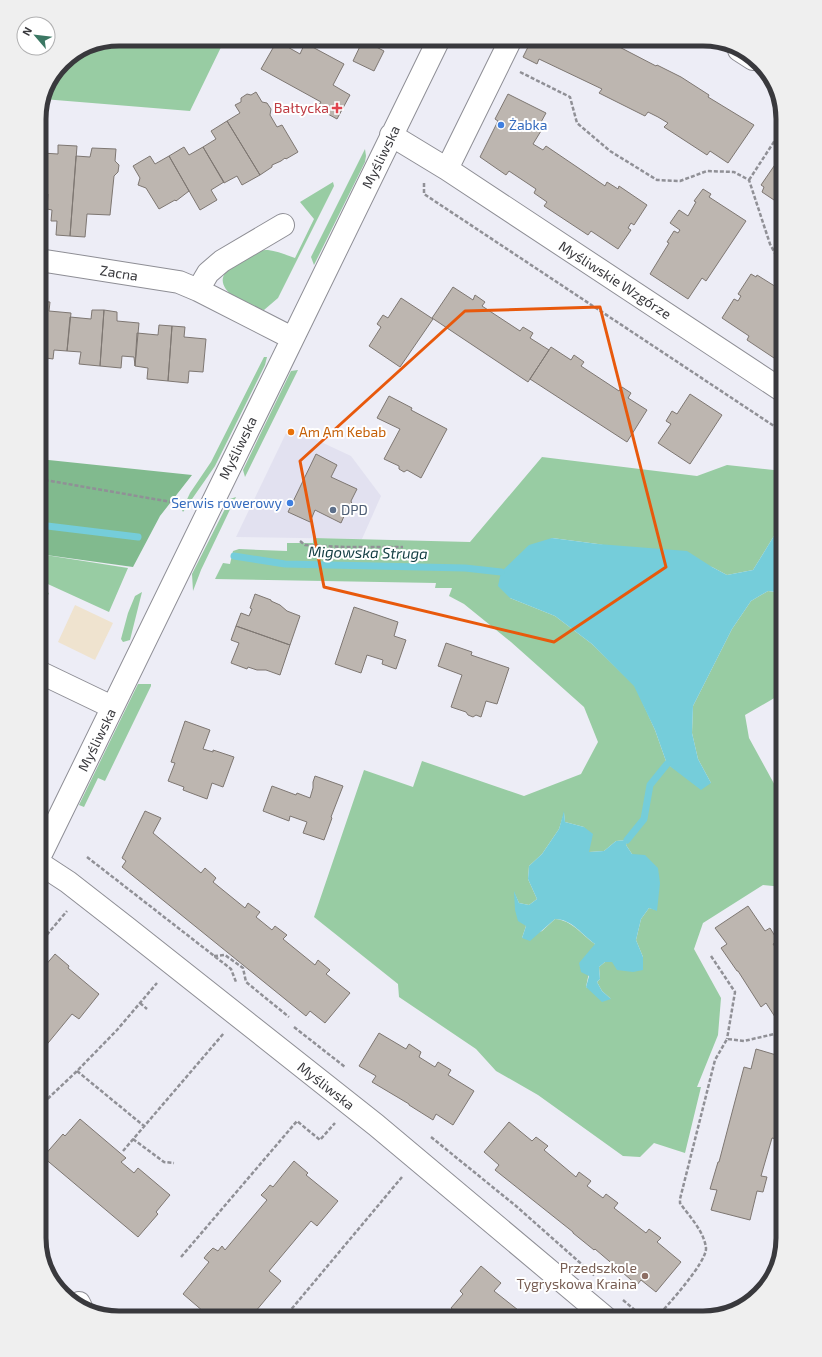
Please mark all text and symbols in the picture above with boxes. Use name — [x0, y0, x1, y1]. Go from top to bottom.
north arrow — [16, 16, 56, 56]
text: N — [19, 24, 34, 38]
place label: Bałtycka — [274, 99, 329, 116]
marker: Bałtycka — [332, 103, 342, 113]
place label: Żabka — [509, 116, 547, 133]
marker: Żabka — [496, 120, 506, 130]
street label: Myśliwska — [358, 123, 403, 191]
street label: Myśliwskie Wzgórze — [556, 237, 675, 322]
street label: Zacna — [99, 261, 139, 284]
street label: Myśliwska — [215, 414, 260, 482]
place label: Am Am Kebab — [299, 423, 386, 440]
marker: Am Am Kebab — [286, 427, 296, 437]
place label: Serwis rowerowy — [171, 494, 283, 511]
marker: Serwis rowerowy — [285, 498, 295, 508]
place label: DPD — [341, 501, 368, 518]
marker: DPD — [328, 505, 338, 515]
water label: Migowska Struga — [308, 542, 428, 562]
street label: Myśliwska — [74, 706, 119, 774]
street label: Myśliwska — [294, 1058, 358, 1113]
place label: Przedszkole Tygryskowa Kraina — [517, 1259, 637, 1292]
marker: Przedszkole Tygryskowa Kraina — [640, 1271, 650, 1281]

